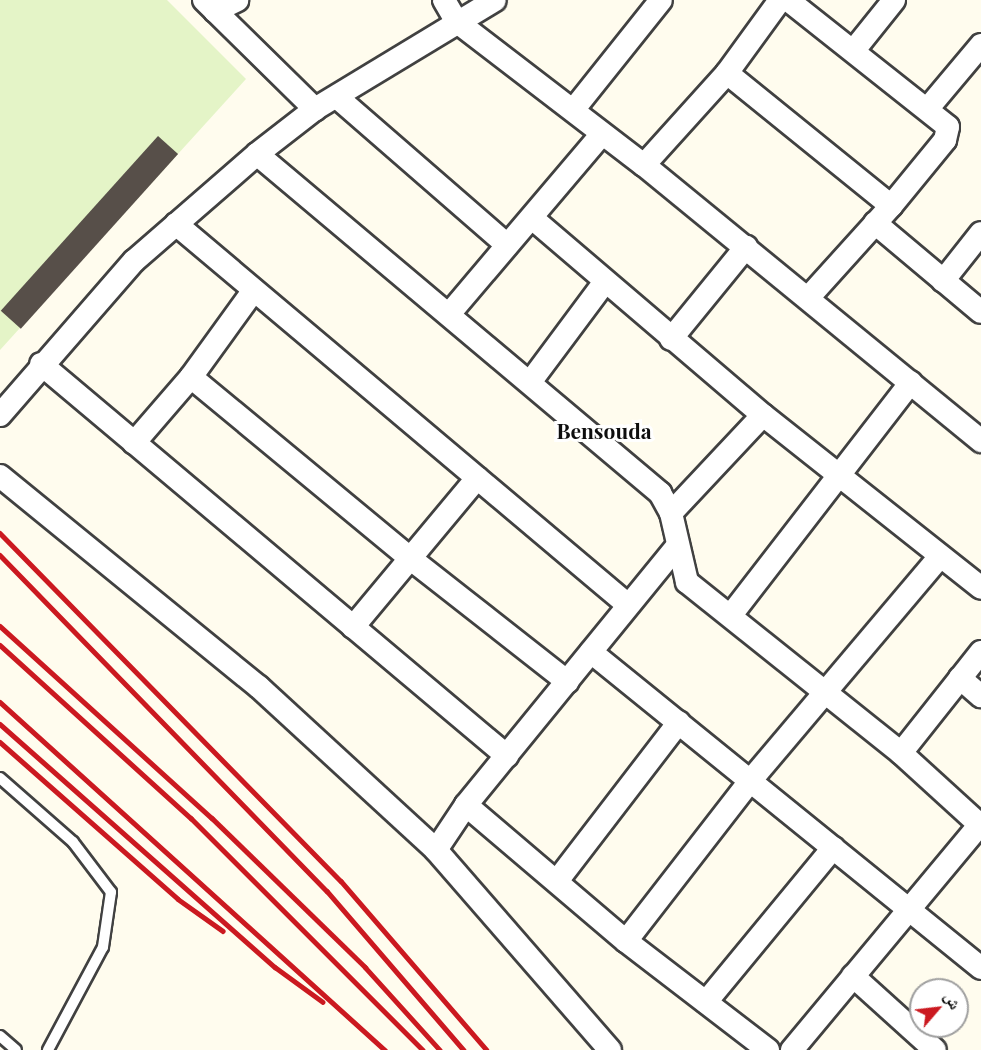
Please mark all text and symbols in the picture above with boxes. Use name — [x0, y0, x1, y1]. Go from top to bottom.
district label: Bensouda — [556, 417, 652, 443]
north arrow — [909, 978, 969, 1038]
text: ش — [940, 988, 967, 1013]

